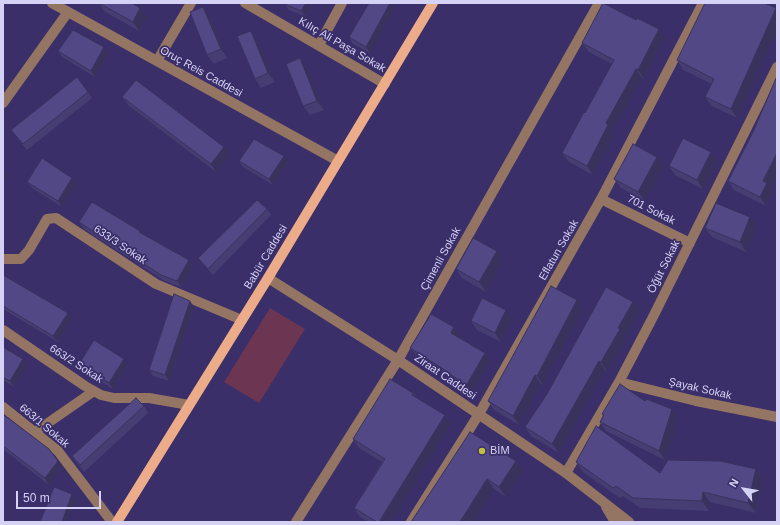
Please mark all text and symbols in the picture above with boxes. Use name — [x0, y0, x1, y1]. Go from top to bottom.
street label: Kılıç Ali Paşa Sokak — [296, 15, 388, 75]
street label: Oruç Reis Caddesi — [157, 44, 245, 100]
street label: 701 Sokak — [625, 192, 677, 228]
street label: Eflatun Sokak — [536, 217, 582, 283]
street label: 633/3 Sokak — [91, 222, 149, 268]
street label: Babür Caddesi — [242, 222, 290, 292]
street label: Çimenli Sokak — [418, 225, 464, 293]
street label: Öğüt Sokak — [645, 238, 683, 296]
street label: 663/2 Sokak — [47, 342, 105, 386]
street label: Ziraat Caddesi — [412, 352, 478, 402]
street label: Şayak Sokak — [667, 375, 733, 403]
street label: 663/1 Sokak — [16, 401, 72, 451]
place label: BİM — [490, 444, 510, 458]
marker: BİM — [477, 446, 487, 456]
north arrow — [724, 469, 764, 509]
text: N — [727, 476, 741, 489]
scale bar — [18, 483, 103, 509]
text: 50 m — [23, 491, 50, 505]

